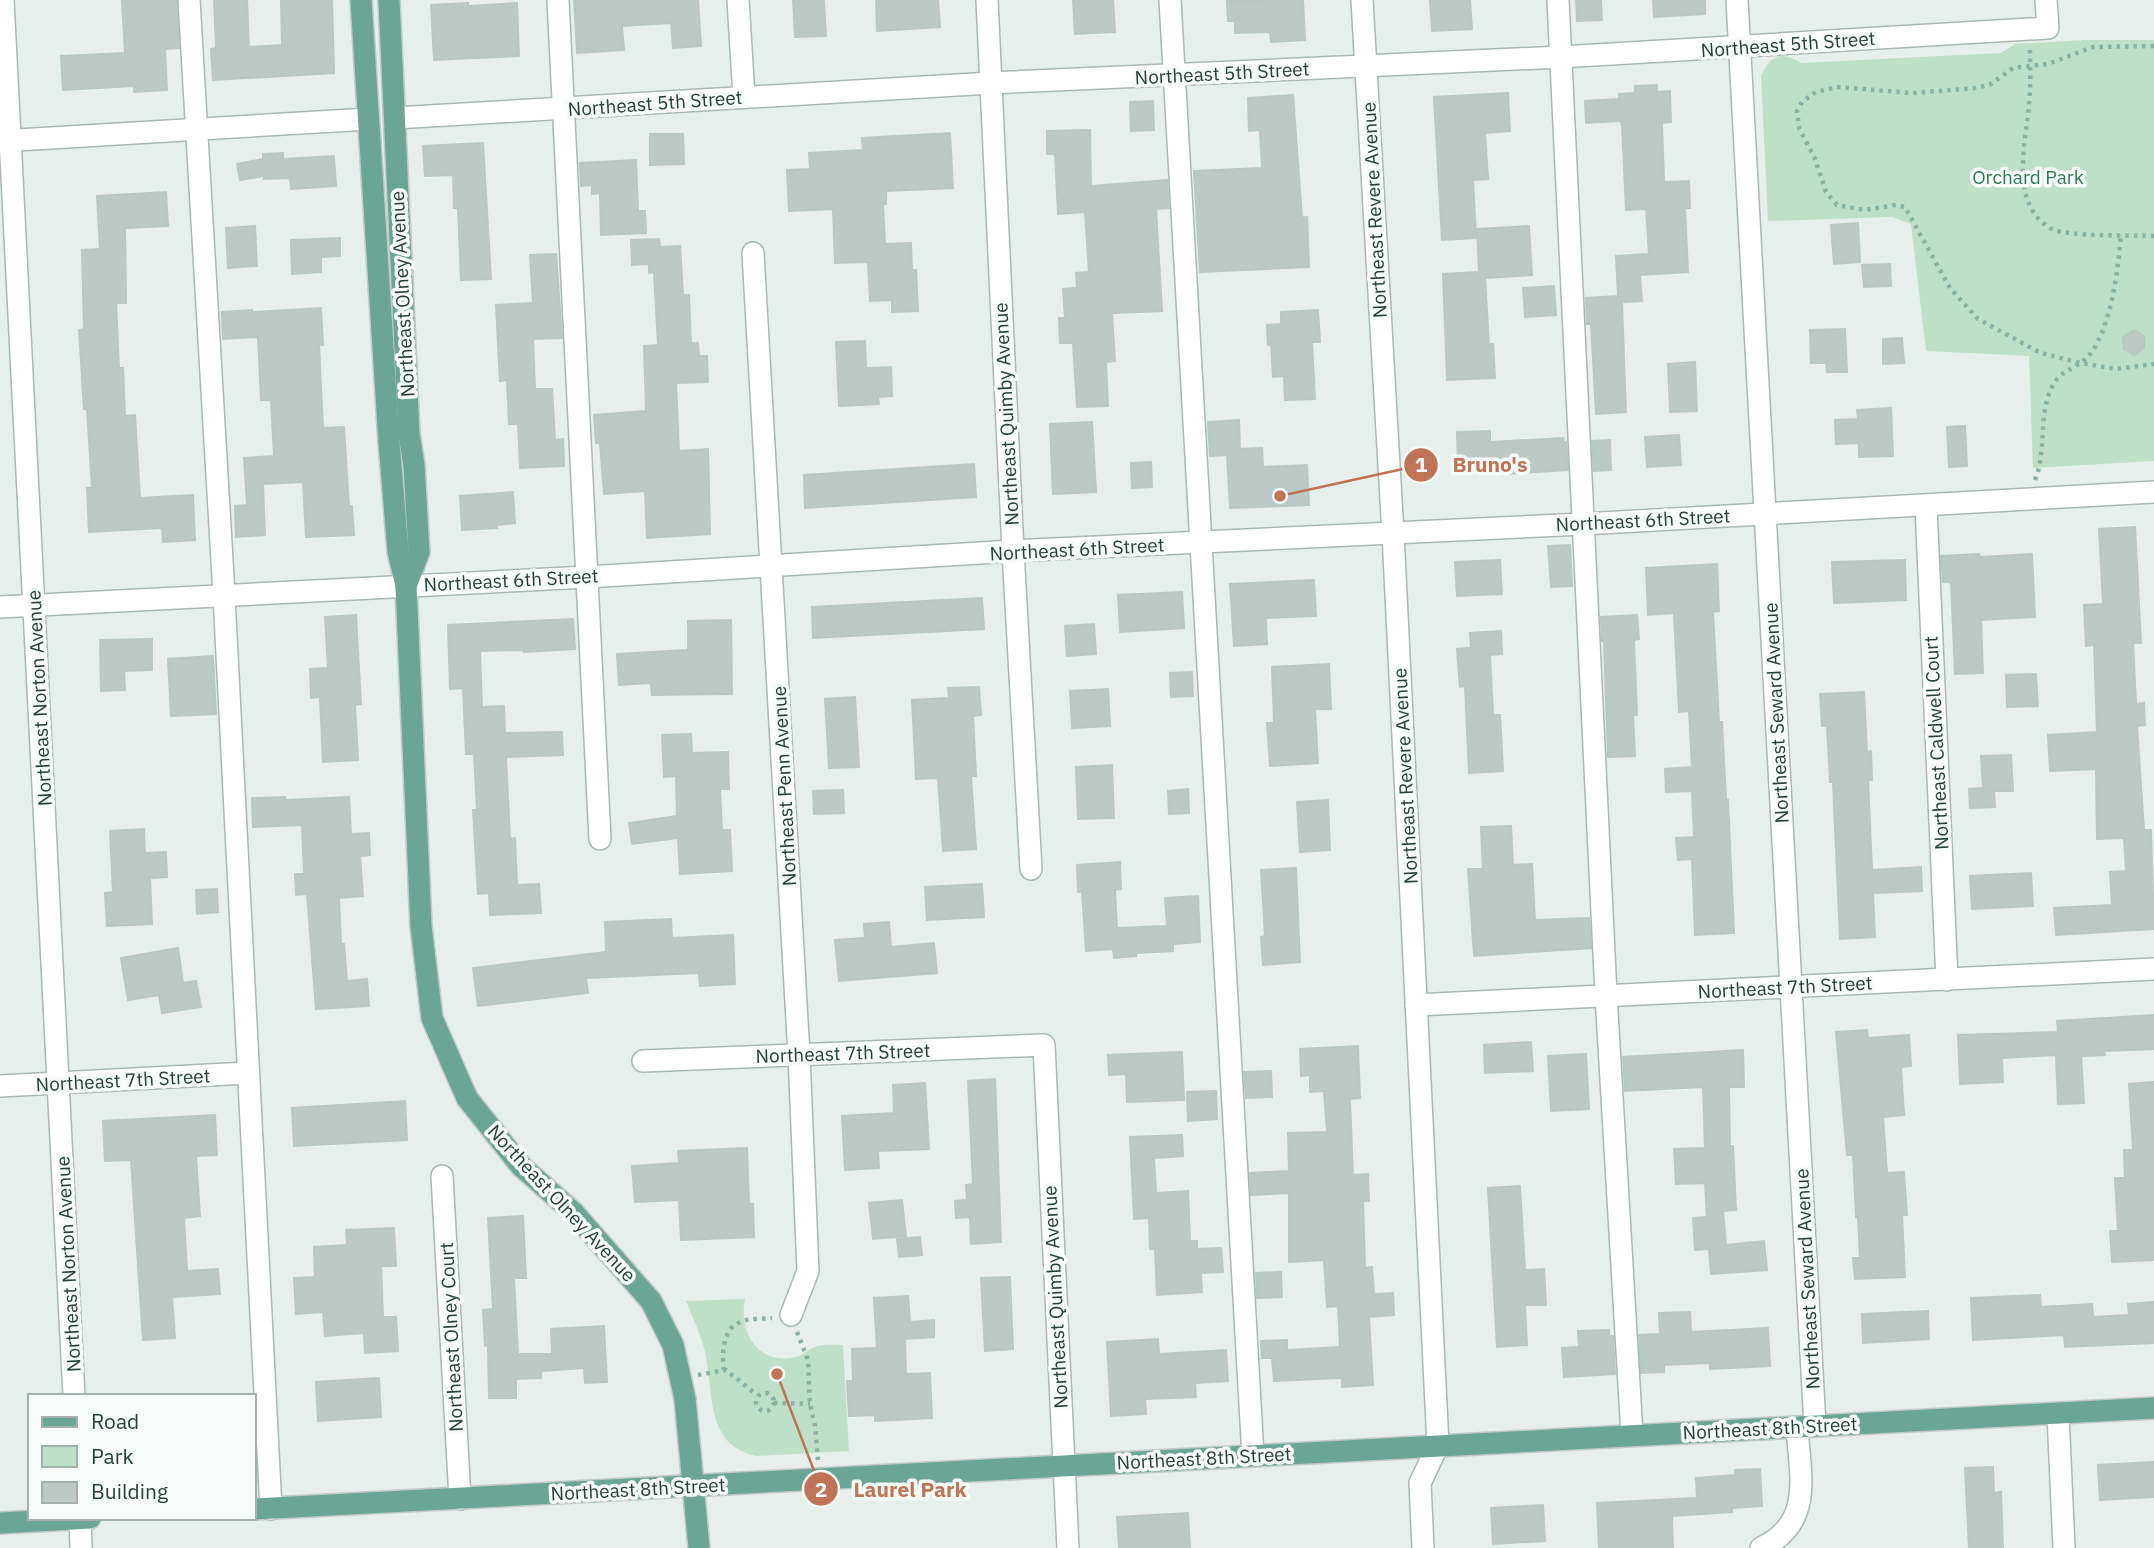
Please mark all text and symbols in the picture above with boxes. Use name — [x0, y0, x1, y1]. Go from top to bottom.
street label: Northeast 5th Street — [1700, 26, 1876, 62]
street label: Northeast 5th Street — [1134, 56, 1310, 90]
street label: Northeast 5th Street — [567, 85, 743, 121]
street label: Northeast Revere Avenue — [1356, 101, 1392, 319]
park label: Orchard Park — [1972, 165, 2084, 189]
street label: Northeast Olney Avenue — [385, 190, 419, 398]
street label: Northeast Quimby Avenue — [988, 302, 1024, 526]
callout: Bruno's — [1404, 444, 1542, 486]
text: 1 — [1415, 450, 1428, 478]
text: Bruno's — [1452, 450, 1528, 478]
street label: Northeast 6th Street — [1555, 503, 1731, 537]
street label: Northeast 6th Street — [989, 532, 1165, 566]
street label: Northeast 6th Street — [423, 563, 599, 597]
street label: Northeast Norton Avenue — [21, 589, 57, 807]
street label: Northeast Seward Avenue — [1758, 602, 1794, 824]
street label: Northeast Caldwell Court — [1918, 635, 1954, 851]
street label: Northeast Revere Avenue — [1387, 667, 1423, 885]
street label: Northeast Penn Avenue — [767, 685, 801, 887]
street label: Northeast 7th Street — [1697, 970, 1873, 1004]
street label: Northeast 7th Street — [755, 1038, 931, 1068]
street label: Northeast 7th Street — [35, 1063, 211, 1097]
street label: Northeast Olney Avenue — [483, 1119, 641, 1287]
street label: Northeast Norton Avenue — [50, 1155, 86, 1373]
street label: Northeast Seward Avenue — [1789, 1168, 1825, 1390]
street label: Northeast Quimby Avenue — [1037, 1185, 1073, 1409]
street label: Northeast Olney Court — [434, 1241, 468, 1433]
legend — [28, 1394, 256, 1520]
text: Road — [91, 1407, 139, 1435]
street label: Northeast 8th Street — [1682, 1411, 1858, 1445]
street label: Northeast 8th Street — [1116, 1441, 1292, 1475]
text: Park — [91, 1442, 134, 1470]
callout: Laurel Park — [804, 1468, 980, 1510]
street label: Northeast 8th Street — [550, 1472, 726, 1506]
text: 2 — [815, 1475, 827, 1503]
text: Laurel Park — [853, 1475, 967, 1503]
text: Building — [91, 1477, 168, 1505]

